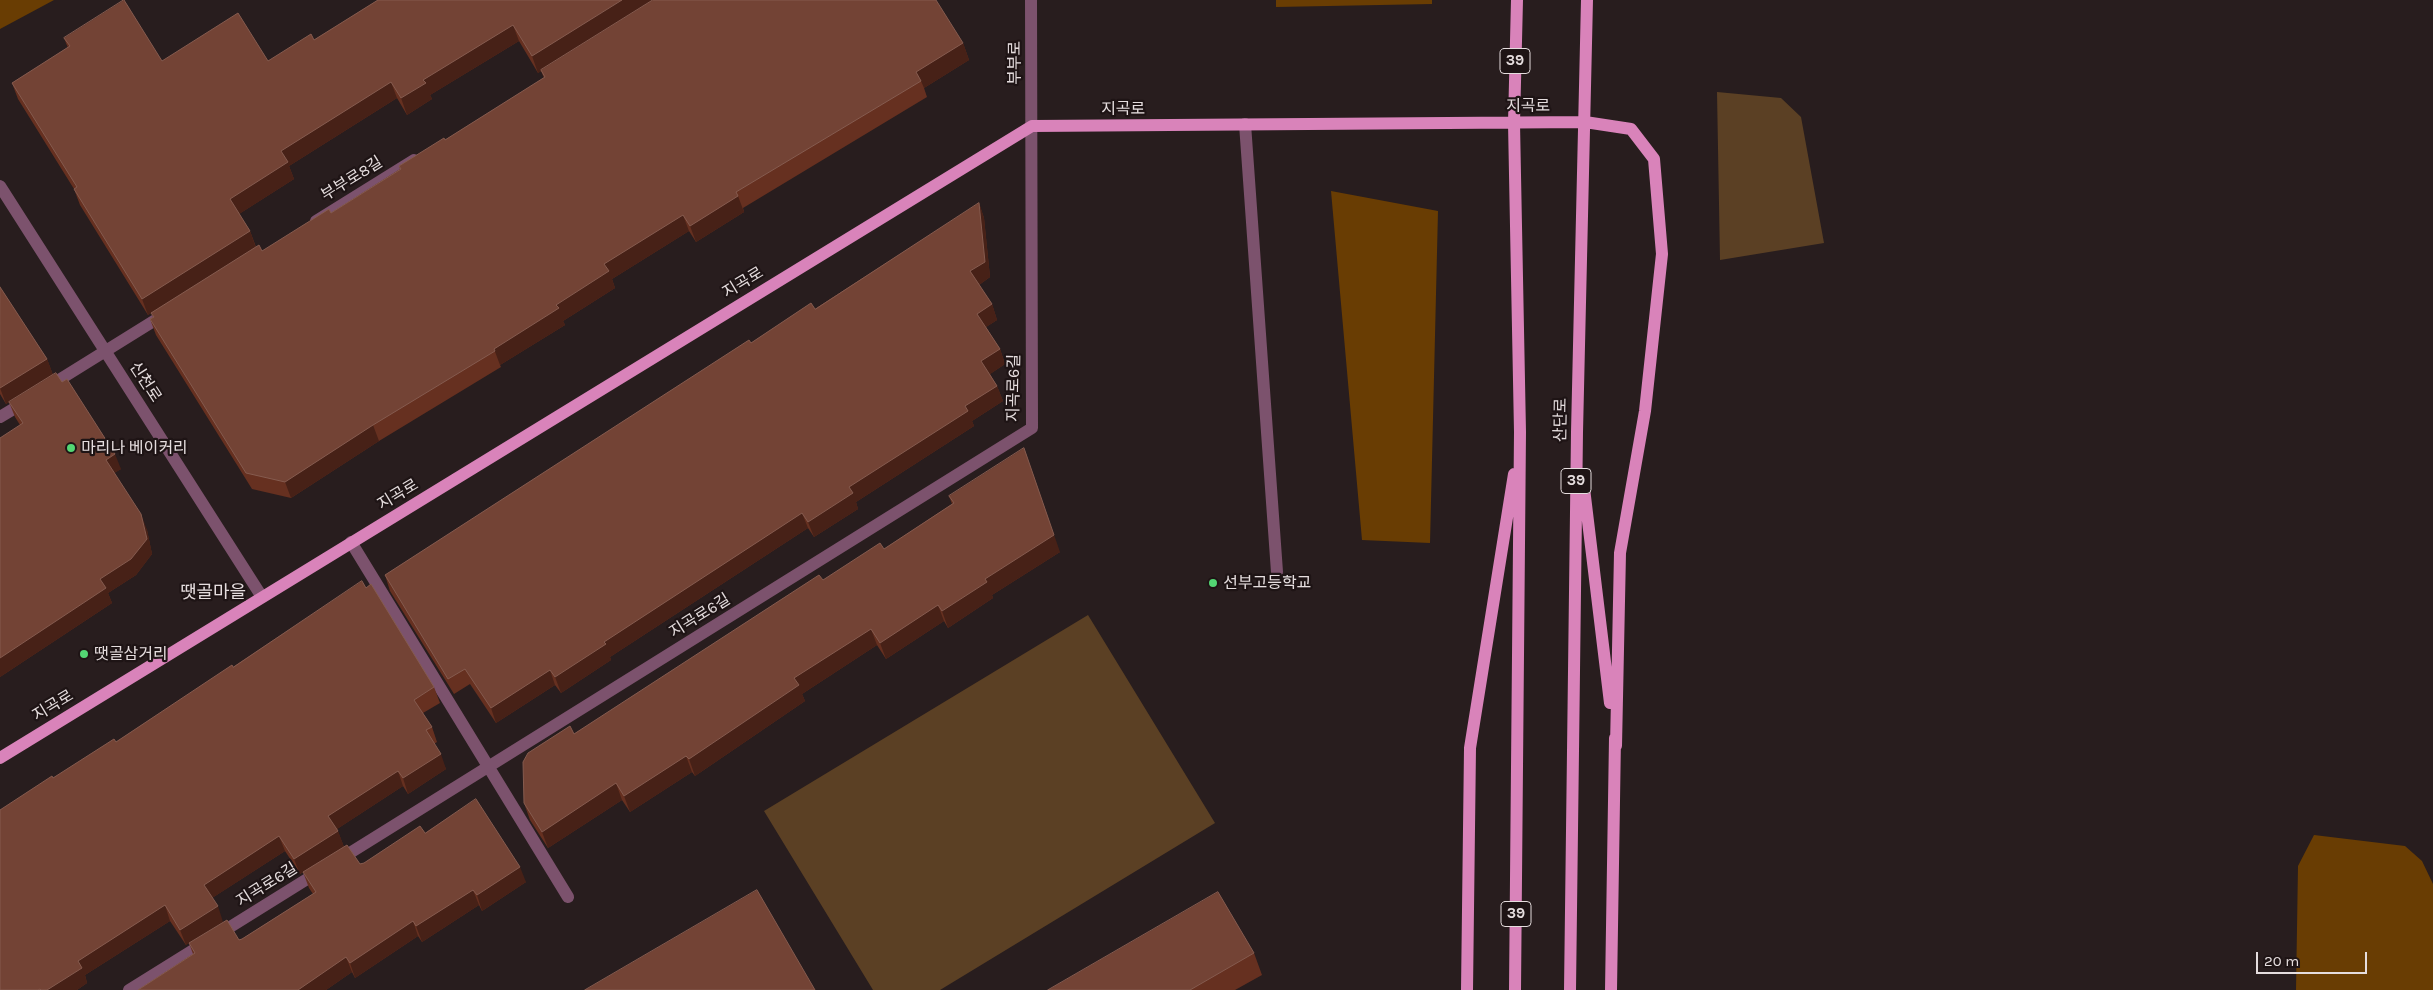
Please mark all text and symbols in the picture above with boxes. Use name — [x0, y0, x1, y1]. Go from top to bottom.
street label: 부부로 — [1005, 41, 1025, 85]
road number: 39 — [1500, 48, 1530, 74]
street label: 지곡로 — [1506, 96, 1550, 116]
street label: 지곡로 — [1101, 99, 1145, 119]
street label: 부부로8길 — [318, 153, 386, 205]
street label: 지곡로 — [719, 263, 767, 303]
street label: 지곡로6길 — [1004, 354, 1024, 422]
street label: 신천로 — [125, 358, 165, 406]
street label: 산단로 — [1551, 398, 1571, 442]
place label: 마리나 베이커리 — [81, 438, 188, 458]
marker: 마리나 베이커리 — [65, 442, 77, 454]
road number: 39 — [1561, 468, 1591, 494]
street label: 지곡로 — [374, 475, 422, 515]
place label: 선부고등학교 — [1223, 573, 1311, 593]
marker: 선부고등학교 — [1207, 577, 1219, 589]
district label: 땟골마을 — [180, 582, 246, 604]
street label: 지곡로6길 — [666, 590, 734, 642]
place label: 땟골삼거리 — [94, 644, 168, 664]
marker: 땟골삼거리 — [78, 648, 90, 660]
street label: 지곡로 — [29, 686, 77, 726]
street label: 지곡로6길 — [233, 859, 301, 911]
road number: 39 — [1501, 902, 1531, 926]
scale bar — [2258, 942, 2369, 974]
text: 20 m — [2264, 952, 2299, 970]

